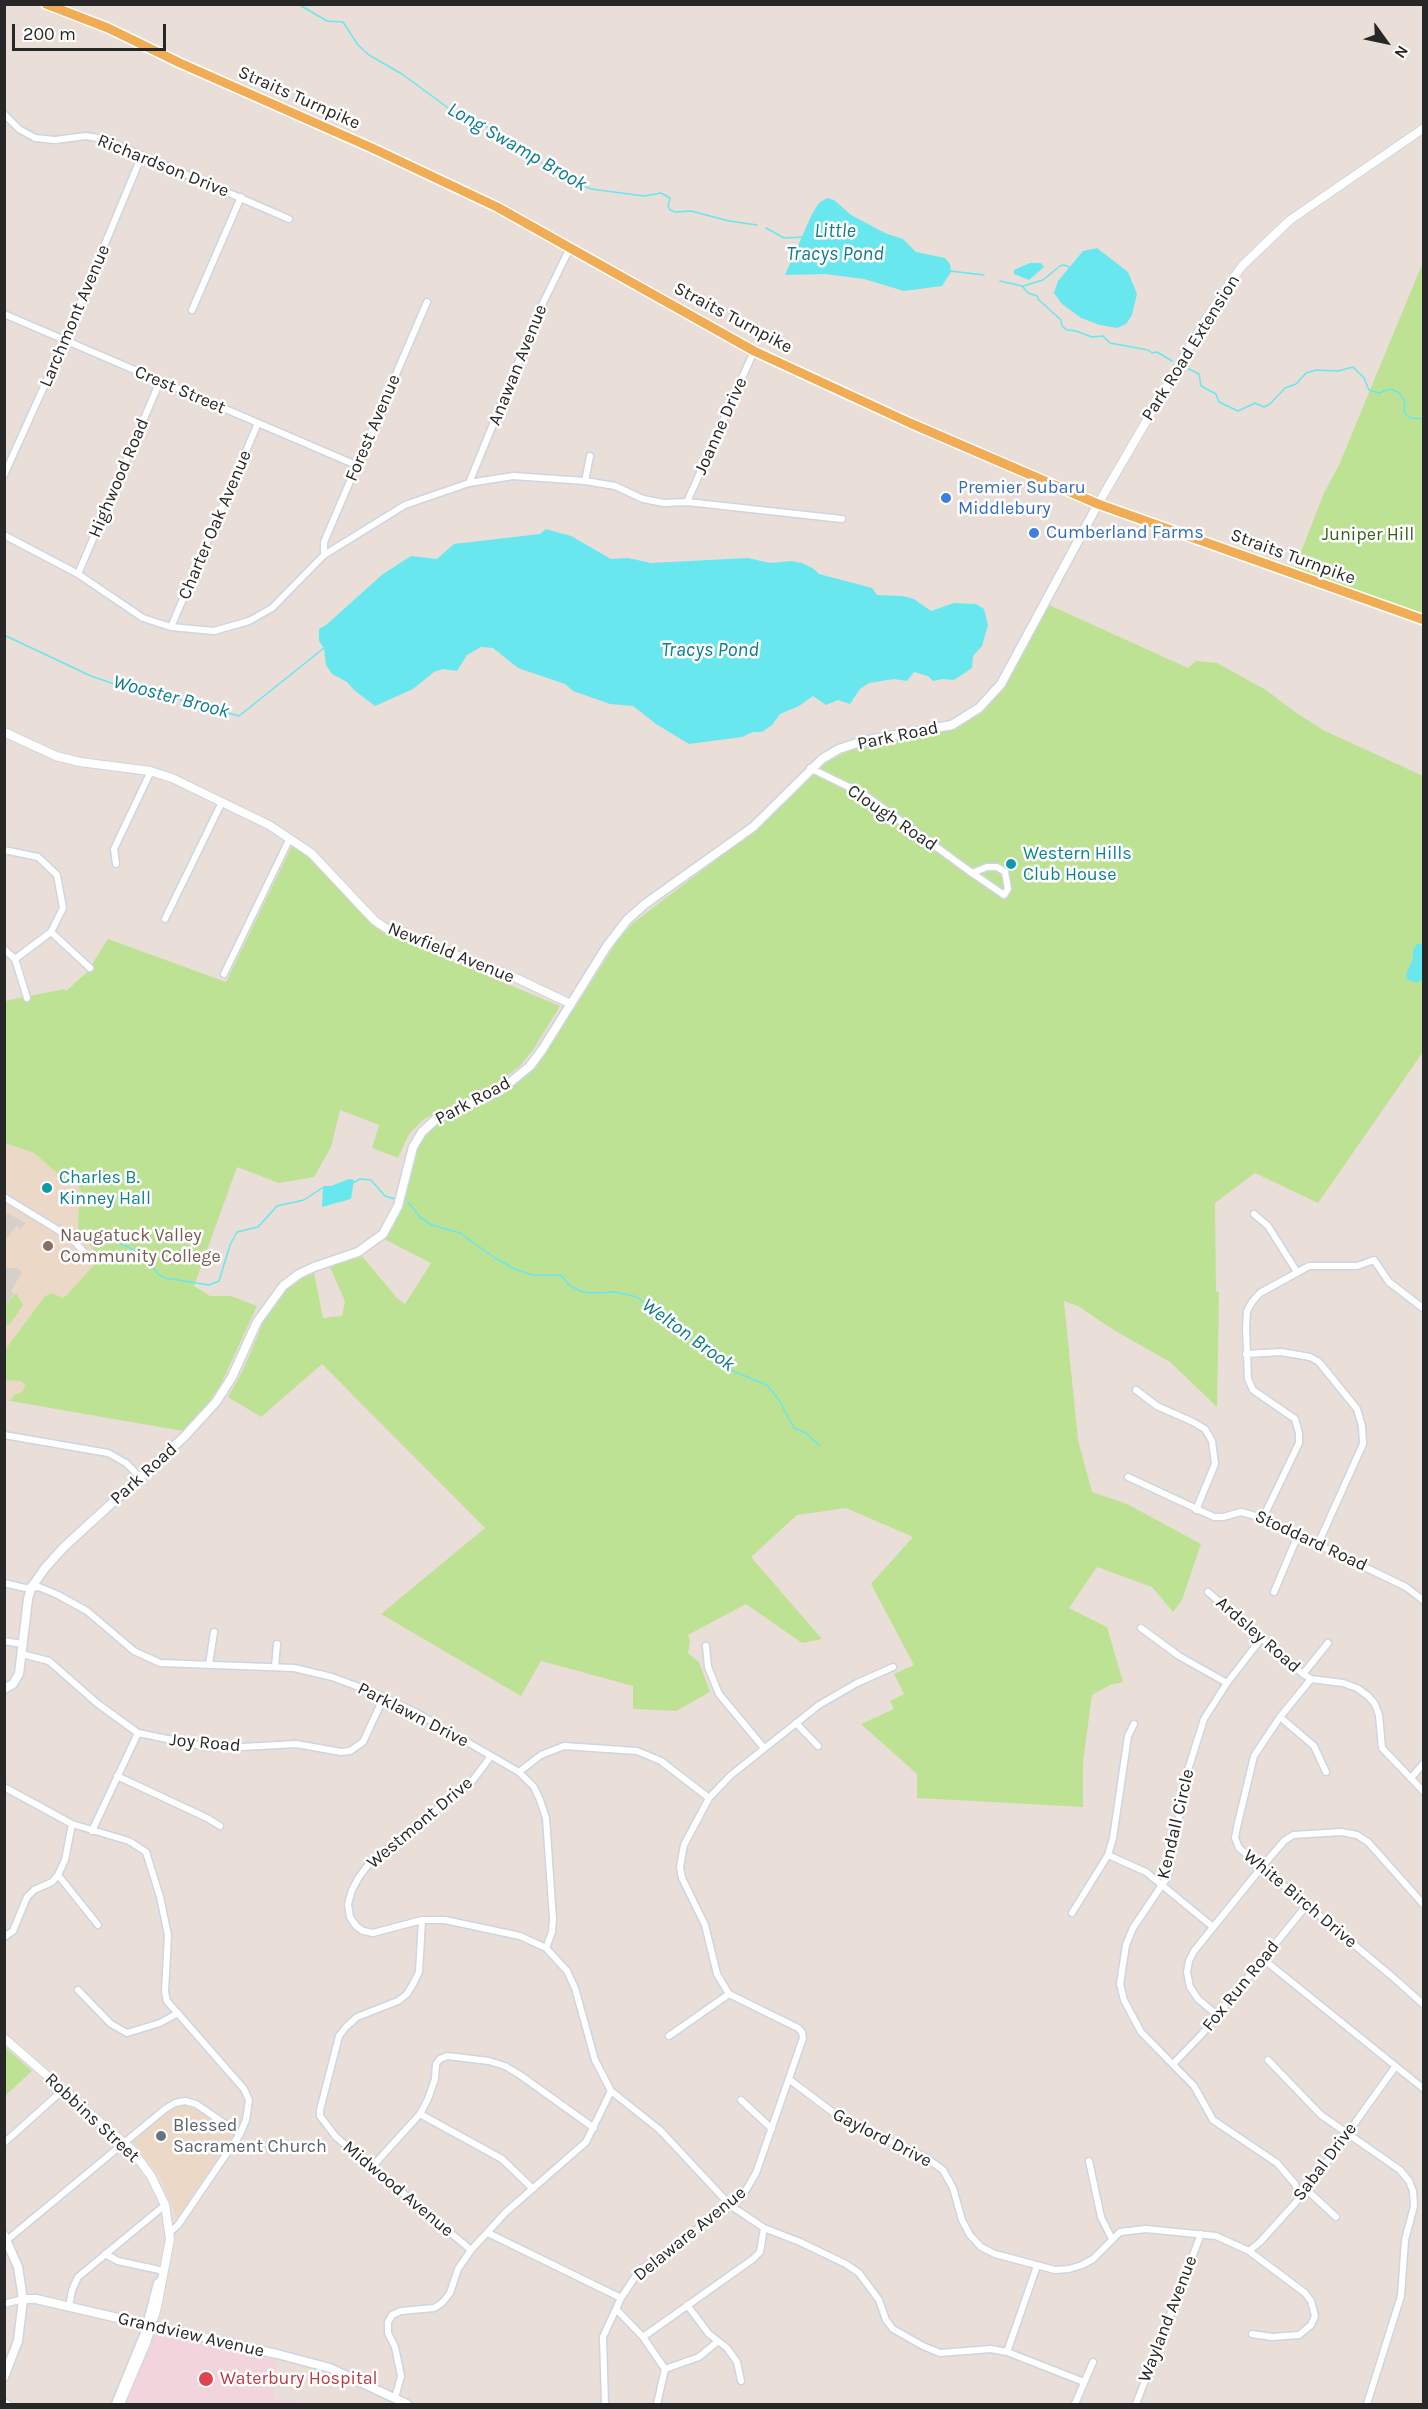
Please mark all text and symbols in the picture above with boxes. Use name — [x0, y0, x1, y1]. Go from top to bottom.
scale bar — [15, 12, 170, 50]
north arrow — [1356, 12, 1416, 72]
text: 200 m — [23, 23, 76, 45]
text: N — [1390, 42, 1413, 62]
street label: Straits Turnpike — [235, 61, 363, 135]
water label: Long Swamp Brook — [443, 97, 591, 197]
street label: Richardson Drive — [94, 130, 232, 202]
water label: Little Tracys Pond — [786, 219, 884, 266]
street label: Larchmont Avenue — [35, 241, 115, 391]
street label: Park Road Extension — [1137, 271, 1245, 425]
street label: Straits Turnpike — [670, 278, 796, 358]
street label: Anawan Avenue — [484, 301, 552, 429]
street label: Crest Street — [131, 361, 229, 419]
street label: Forest Avenue — [341, 371, 405, 485]
street label: Joanne Drive — [690, 374, 752, 478]
street label: Highwood Road — [84, 415, 154, 541]
street label: Charter Oak Avenue — [174, 447, 256, 603]
place label: Premier Subaru Middlebury — [958, 477, 1086, 520]
marker: Premier Subaru Middlebury — [939, 491, 953, 505]
place label: Cumberland Farms — [1046, 522, 1204, 544]
street label: Straits Turnpike — [1228, 524, 1358, 590]
park label: Juniper Hill — [1322, 524, 1414, 546]
marker: Cumberland Farms — [1027, 526, 1041, 540]
water label: Tracys Pond — [661, 638, 759, 662]
water label: Wooster Brook — [110, 670, 232, 724]
street label: Park Road — [856, 717, 940, 755]
street label: Clough Road — [843, 780, 941, 856]
place label: Western Hills Club House — [1023, 843, 1132, 886]
marker: Western Hills Club House — [1004, 857, 1018, 871]
street label: Newfield Avenue — [385, 918, 517, 988]
street label: Park Road — [432, 1072, 514, 1130]
place label: Charles B. Kinney Hall — [59, 1167, 151, 1210]
marker: Charles B. Kinney Hall — [40, 1181, 54, 1195]
place label: Naugatuck Valley Community College — [60, 1225, 221, 1268]
marker: Naugatuck Valley Community College — [41, 1239, 55, 1253]
water label: Welton Brook — [637, 1293, 739, 1377]
street label: Park Road — [106, 1438, 182, 1510]
street label: Stoddard Road — [1251, 1506, 1371, 1576]
street label: Ardsley Road — [1211, 1592, 1305, 1678]
street label: Parklawn Drive — [354, 1678, 472, 1752]
street label: Joy Road — [169, 1729, 241, 1757]
street label: Kendall Circle — [1153, 1767, 1199, 1881]
street label: Westmont Drive — [363, 1772, 477, 1874]
street label: White Birch Drive — [1239, 1845, 1361, 1953]
street label: Fox Run Road — [1198, 1936, 1284, 2036]
street label: Robbins Street — [40, 2069, 144, 2167]
street label: Gaylord Drive — [829, 2104, 935, 2172]
place label: Blessed Sacrament Church — [173, 2115, 327, 2158]
street label: Sabal Drive — [1288, 2118, 1362, 2206]
marker: Blessed Sacrament Church — [154, 2129, 168, 2143]
street label: Midwood Avenue — [338, 2136, 458, 2242]
street label: Delaware Avenue — [629, 2182, 751, 2286]
street label: Wayland Avenue — [1134, 2253, 1202, 2385]
street label: Grandview Avenue — [116, 2308, 266, 2362]
place label: Waterbury Hospital — [220, 2368, 378, 2390]
marker: Waterbury Hospital — [197, 2370, 215, 2388]

